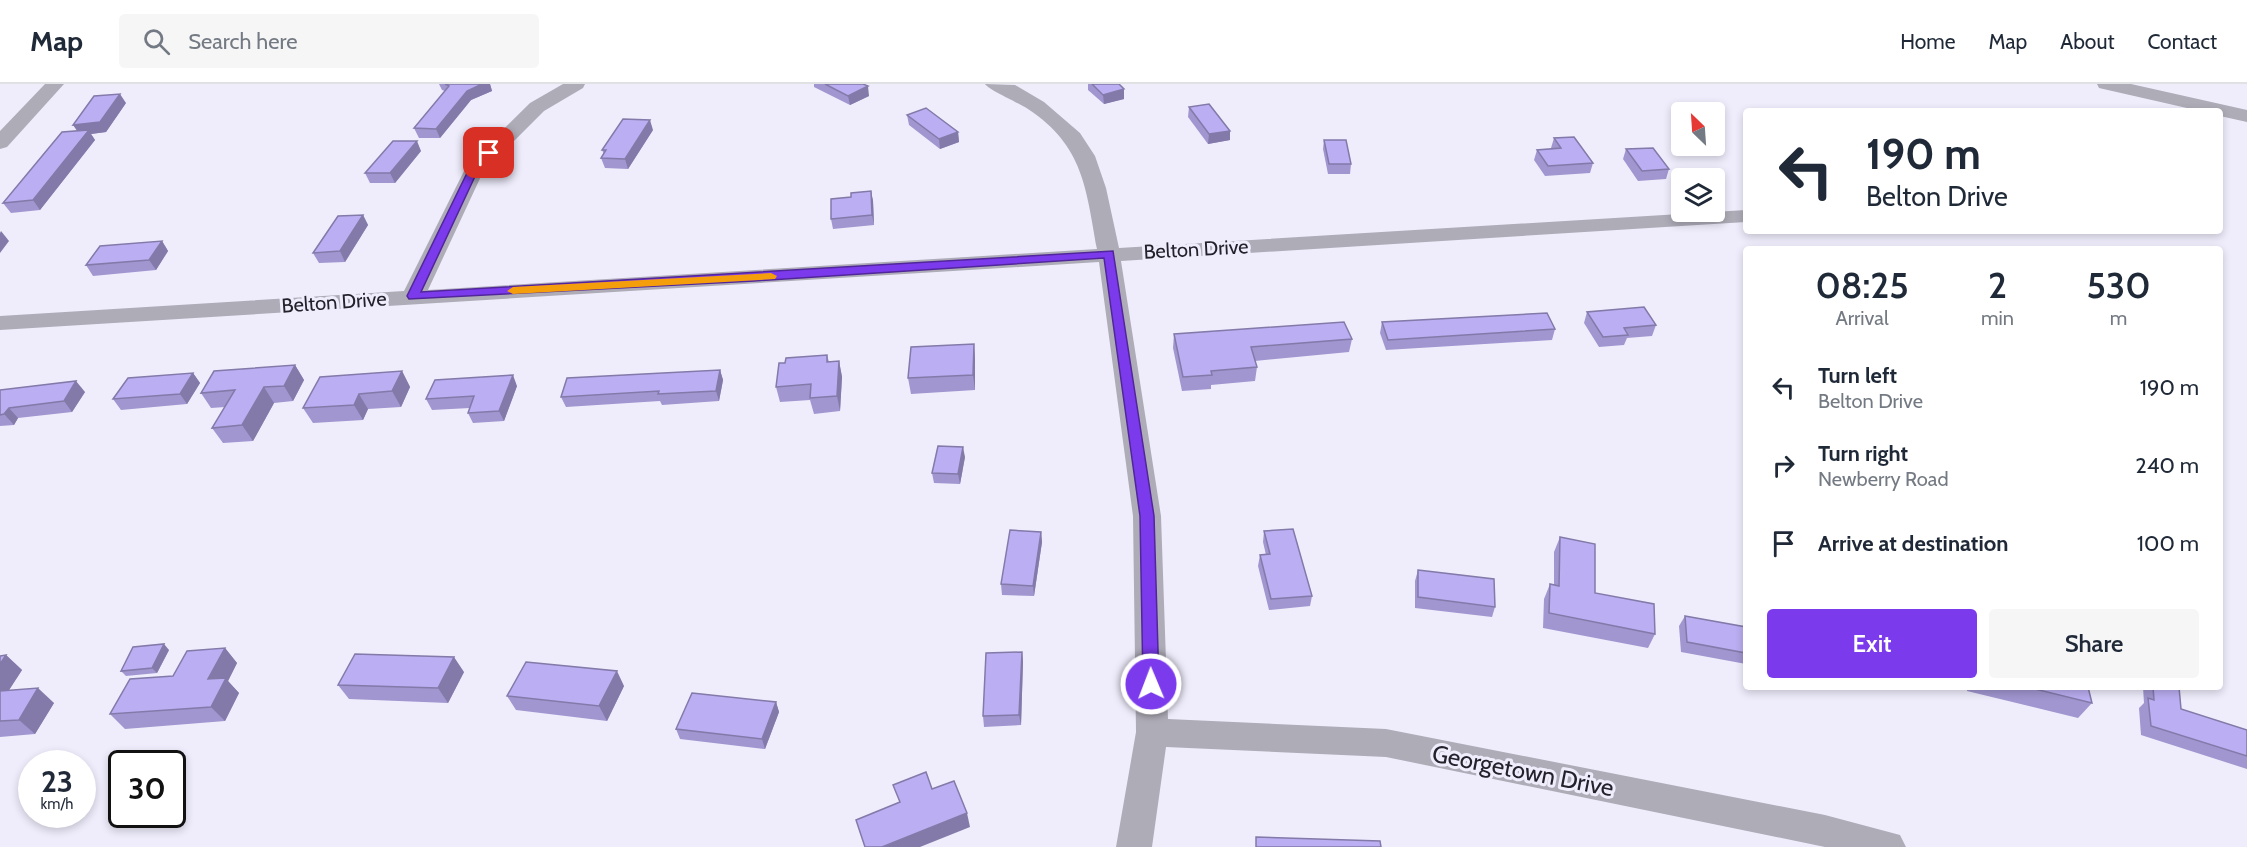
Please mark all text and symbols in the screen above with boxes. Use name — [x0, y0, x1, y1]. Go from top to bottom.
search box — [119, 14, 539, 68]
text: Map — [30, 24, 83, 58]
icon: search — [140, 25, 173, 58]
text: Search here — [188, 28, 297, 55]
text: Home — [1900, 29, 1956, 54]
text: Map — [1989, 29, 2027, 54]
text: About — [2060, 29, 2114, 54]
text: Contact — [2147, 29, 2217, 54]
north arrow — [1671, 102, 1725, 156]
map controls — [1671, 102, 1725, 222]
pin — [463, 127, 514, 178]
text: 190 m — [1866, 128, 1981, 180]
icon: left — [1767, 132, 1845, 210]
icon: arrive — [472, 136, 505, 169]
button: layers — [1671, 168, 1725, 222]
text: Belton Drive — [1866, 180, 2008, 213]
street label: Belton Drive — [1143, 234, 1249, 264]
text: 08:25 — [1815, 263, 1909, 307]
text: 2 — [1988, 263, 2007, 307]
text: 530 — [2086, 263, 2151, 307]
street label: Belton Drive — [281, 286, 387, 318]
text: Arrival — [1835, 306, 1889, 330]
text: min — [1981, 306, 2014, 330]
text: m — [2110, 306, 2127, 330]
text: Turn left — [1818, 362, 1897, 389]
icon: left — [1767, 371, 1800, 404]
text: 190 m — [2140, 374, 2199, 401]
text: Belton Drive — [1818, 389, 1923, 413]
text: Turn right — [1818, 440, 1908, 467]
icon: right — [1767, 449, 1800, 482]
text: 240 m — [2135, 452, 2199, 479]
text: Newberry Road — [1818, 467, 1949, 491]
icon: arrive — [1767, 527, 1800, 560]
text: Arrive at destination — [1818, 530, 2008, 557]
text: 100 m — [2137, 530, 2199, 557]
button: Exit — [1767, 609, 1977, 678]
button: Share — [1989, 609, 2199, 678]
position arrow — [1119, 652, 1183, 716]
street label: Georgetown Drive — [1430, 739, 1616, 802]
speed limit sign: 30 — [108, 750, 186, 828]
text: 23 — [41, 763, 73, 800]
text: km/h — [41, 795, 73, 813]

